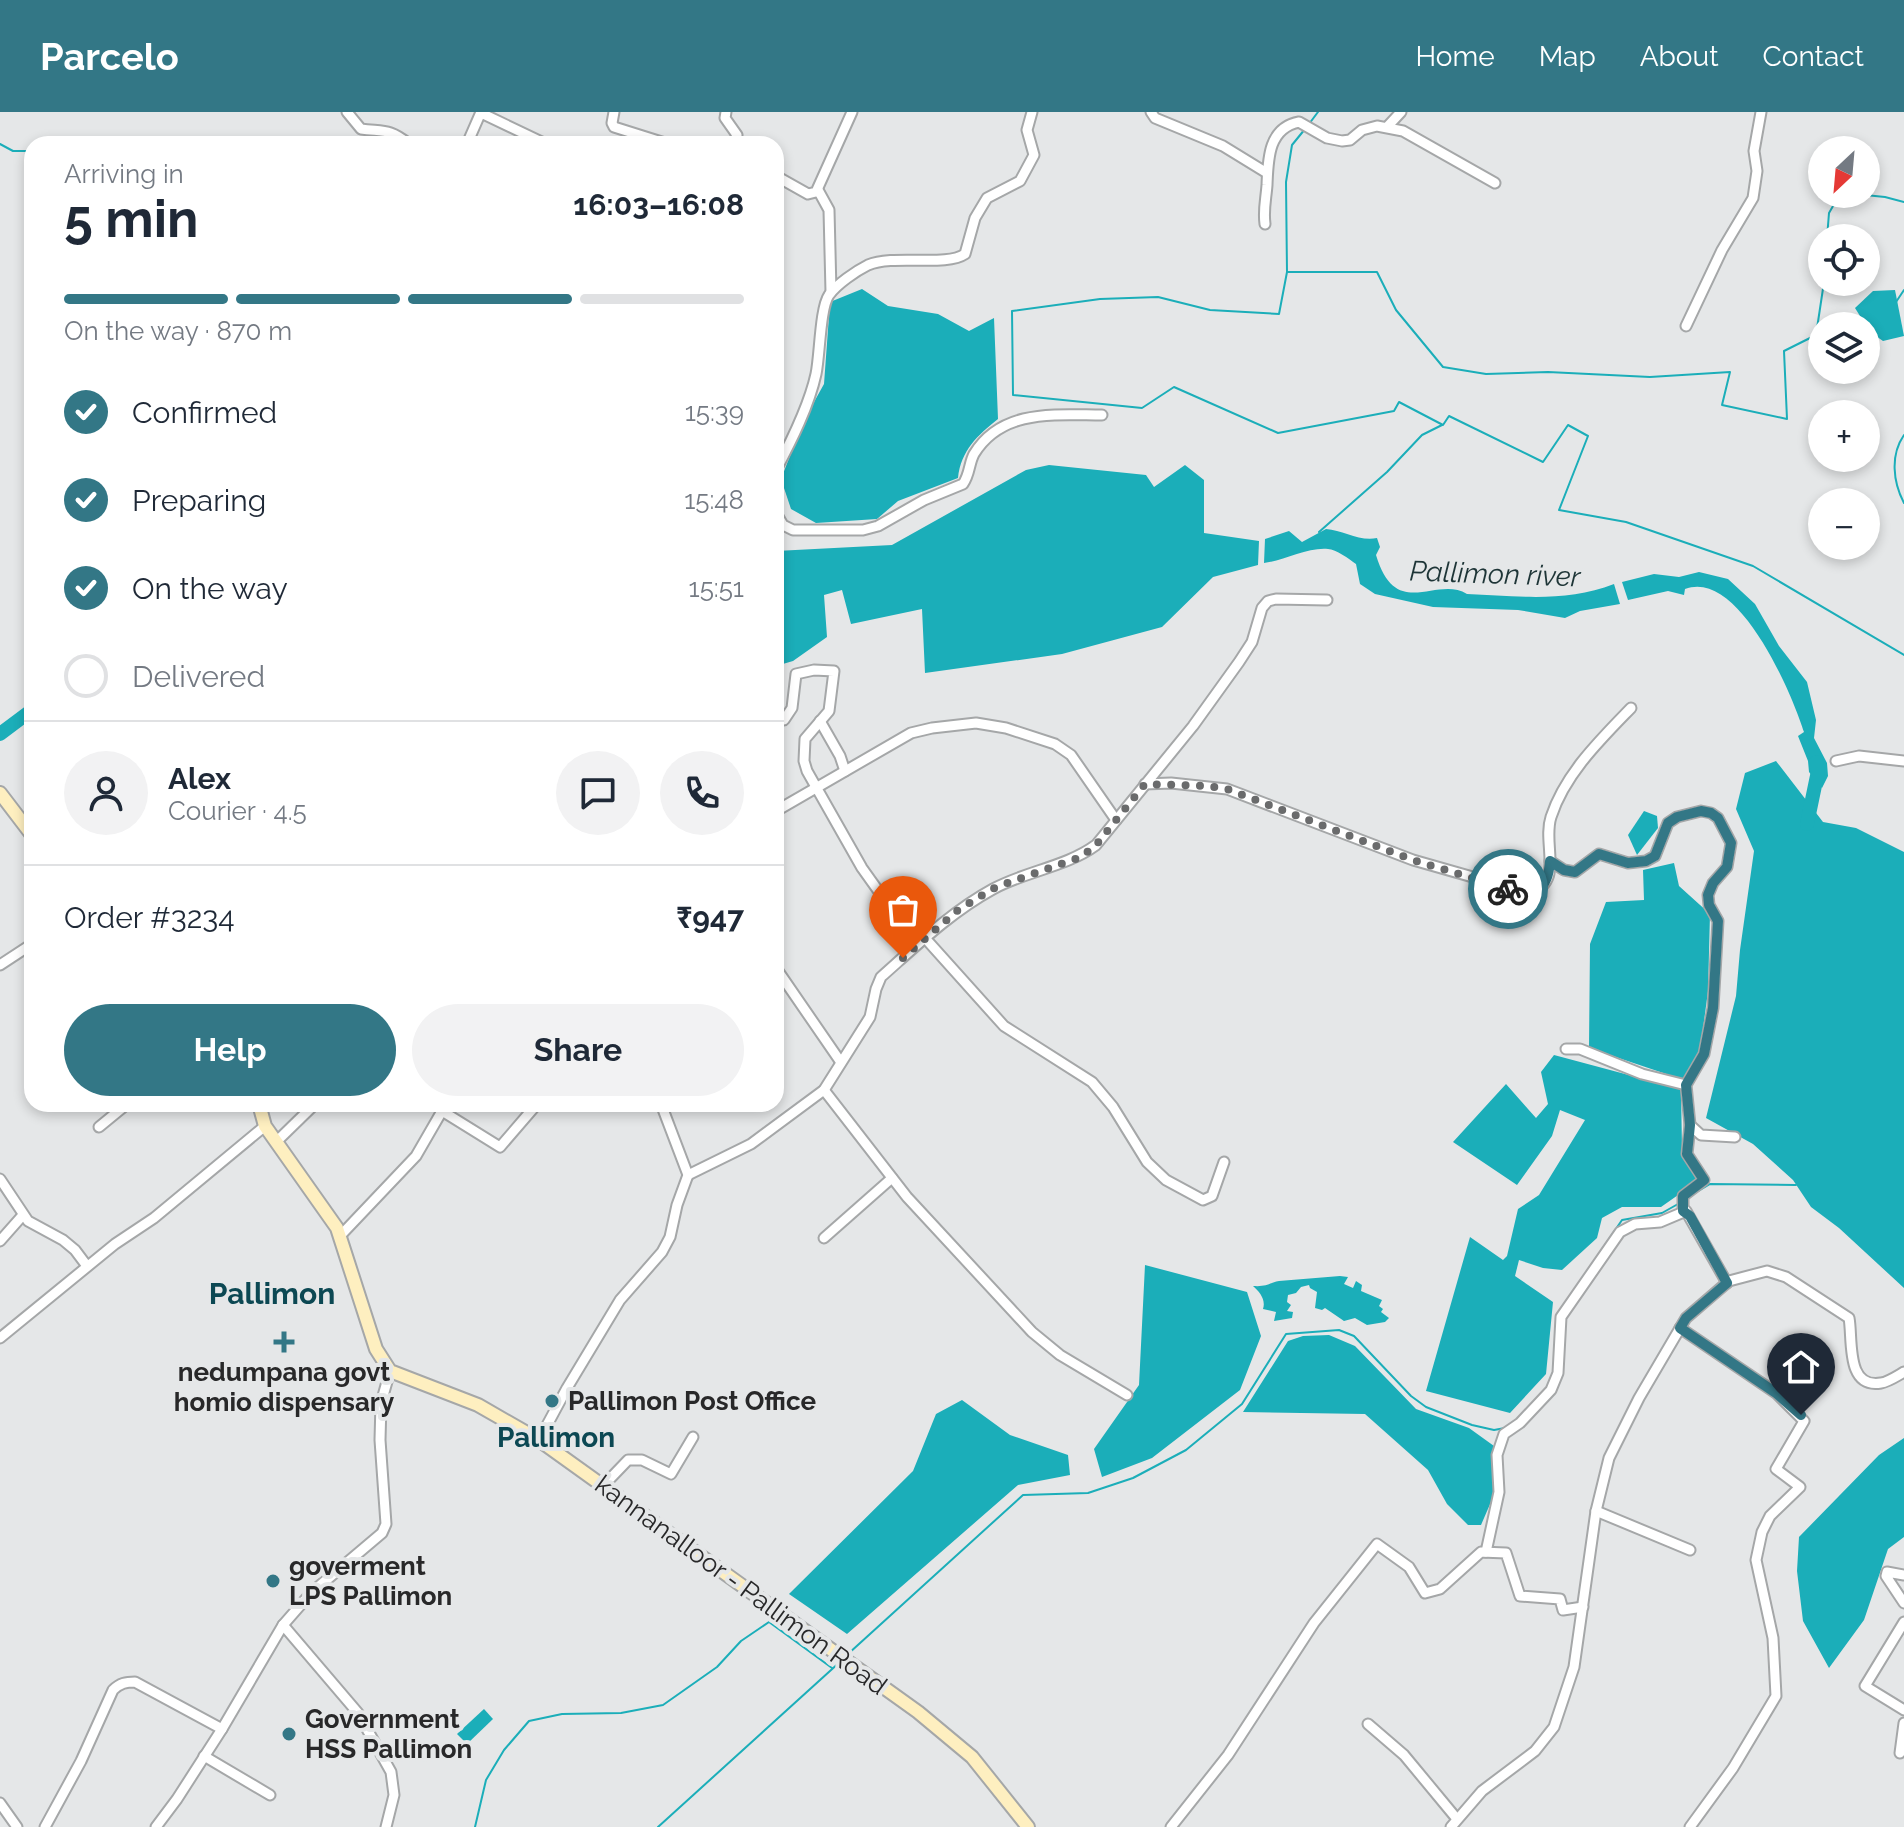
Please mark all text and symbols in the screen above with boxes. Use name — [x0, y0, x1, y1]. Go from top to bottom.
text: Parcelo — [40, 34, 179, 79]
text: Home — [1415, 40, 1495, 73]
text: Map — [1539, 40, 1596, 73]
text: About — [1640, 40, 1719, 73]
text: Contact — [1763, 40, 1864, 73]
north arrow — [1808, 136, 1880, 208]
map controls — [1808, 136, 1880, 560]
text: Arriving in — [64, 159, 184, 189]
text: 16:03–16:08 — [573, 187, 744, 222]
text: 5 min — [64, 188, 198, 249]
button: locate — [1808, 224, 1880, 296]
button: layers — [1808, 312, 1880, 384]
text: On the way · 870 m — [64, 316, 292, 346]
icon: check — [64, 390, 108, 434]
text: Confirmed — [132, 395, 277, 430]
text: 15:39 — [685, 397, 744, 427]
button: + — [1808, 400, 1880, 472]
icon: check — [64, 478, 108, 522]
text: Preparing — [132, 483, 266, 518]
text: 15:48 — [684, 485, 744, 515]
button: − — [1808, 488, 1880, 560]
water label: Pallimon river — [1409, 555, 1582, 594]
icon: check — [64, 566, 108, 610]
text: On the way — [132, 571, 288, 606]
text: 15:51 — [689, 573, 744, 603]
text: Delivered — [132, 659, 265, 694]
button: person — [64, 751, 148, 835]
button: chat — [556, 751, 640, 835]
button: phone — [660, 751, 744, 835]
text: Alex — [168, 761, 231, 796]
text: Courier · 4.5 — [168, 796, 307, 826]
courier — [1468, 849, 1548, 929]
icon: bike — [1486, 867, 1530, 911]
pin — [869, 876, 937, 958]
icon: bag — [881, 888, 925, 932]
text: Order #3234 — [64, 900, 235, 935]
text: ₹947 — [676, 900, 744, 935]
button: Help — [64, 1004, 396, 1096]
button: Share — [412, 1004, 744, 1096]
district label: Pallimon — [209, 1276, 335, 1311]
marker: nedumpana govt homio dispensary — [273, 1331, 295, 1353]
pin — [1767, 1333, 1835, 1415]
icon: home — [1779, 1345, 1823, 1389]
place label: nedumpana govt homio dispensary — [174, 1357, 394, 1417]
place label: Pallimon Post Office — [568, 1386, 816, 1416]
marker: Pallimon Post Office — [543, 1392, 561, 1410]
district label: Pallimon — [497, 1421, 615, 1454]
street label: kannanalloor - Pallimon Road — [589, 1469, 893, 1701]
place label: goverment LPS Pallimon — [289, 1551, 452, 1611]
marker: goverment LPS Pallimon — [264, 1572, 282, 1590]
place label: Government HSS Pallimon — [305, 1704, 472, 1764]
marker: Government HSS Pallimon — [280, 1725, 298, 1743]

